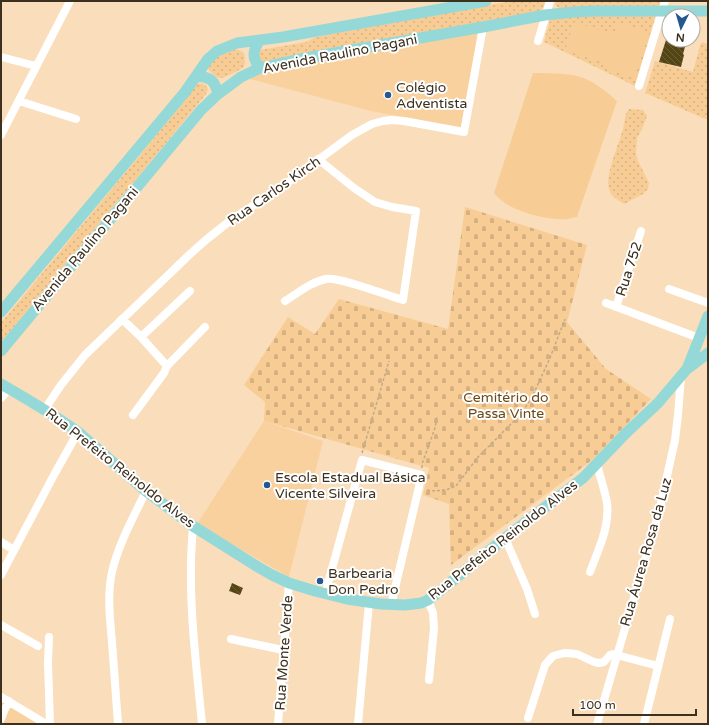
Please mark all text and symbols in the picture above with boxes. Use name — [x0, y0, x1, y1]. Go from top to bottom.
north arrow — [661, 8, 701, 48]
street label: Avenida Raulino Pagani — [261, 31, 419, 77]
text: N — [675, 31, 685, 44]
place label: Colégio Adventista — [396, 79, 467, 112]
marker: Colégio Adventista — [383, 90, 393, 100]
street label: Rua Carlos Kirch — [224, 153, 324, 229]
street label: Avenida Raulino Pagani — [28, 183, 142, 315]
street label: Rua 752 — [612, 240, 646, 298]
park label: Cemitério do Passa Vinte — [463, 389, 549, 422]
street label: Rua Prefeito Reinoldo Alves — [42, 404, 198, 532]
place label: Escola Estadual Básica Vicente Silveira — [275, 469, 426, 502]
street label: Rua Prefeito Reinoldo Alves — [425, 476, 581, 604]
street label: Rua Áurea Rosa da Luz — [617, 476, 675, 628]
marker: Escola Estadual Básica Vicente Silveira — [262, 480, 272, 490]
place label: Barbearia Don Pedro — [328, 565, 399, 598]
marker: Barbearia Don Pedro — [315, 576, 325, 586]
street label: Rua Monte Verde — [271, 595, 297, 711]
scale bar — [573, 691, 696, 717]
text: 100 m — [579, 698, 616, 712]

